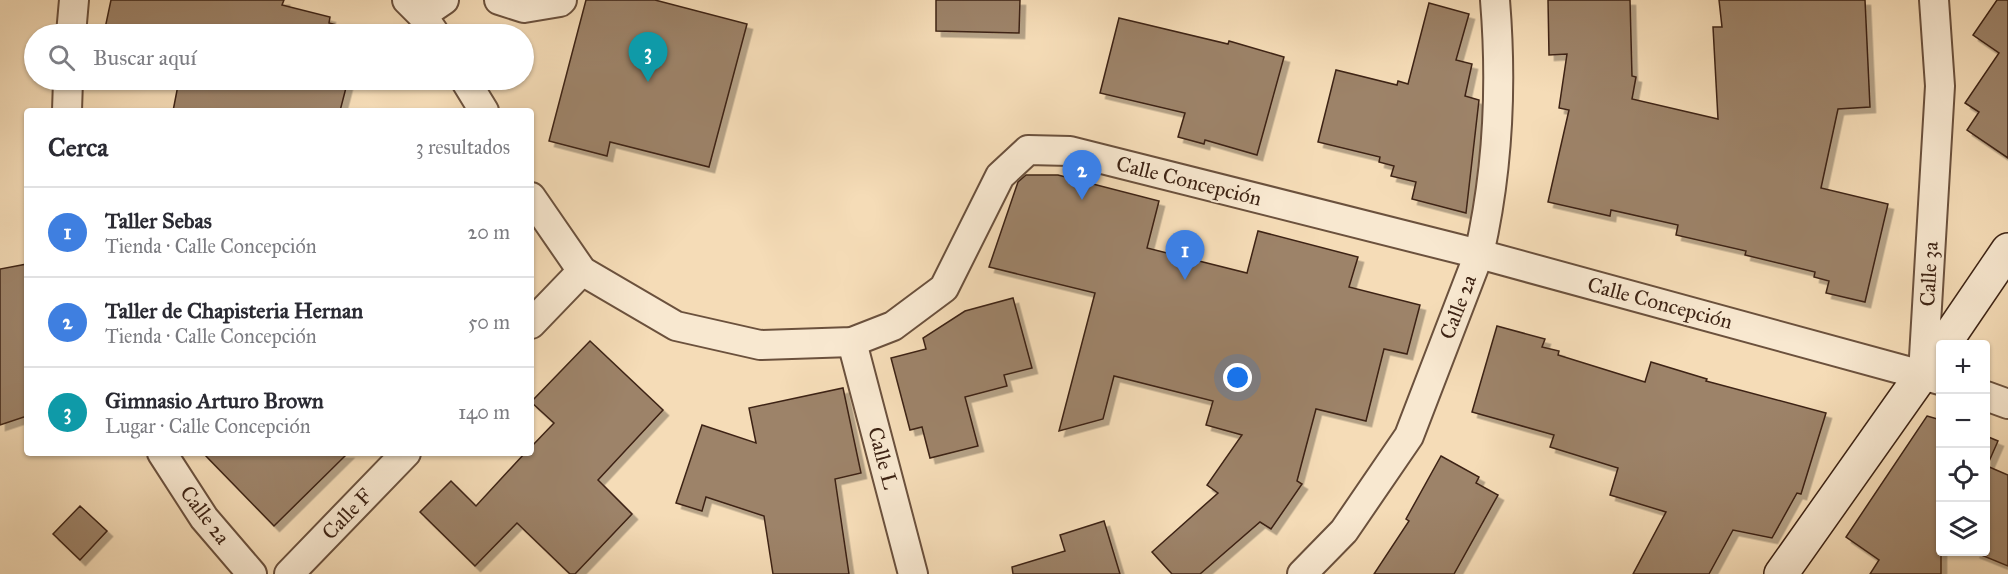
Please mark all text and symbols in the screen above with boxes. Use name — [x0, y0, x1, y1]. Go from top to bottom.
search box — [24, 24, 534, 90]
pin: 3 — [628, 32, 668, 82]
icon: search — [45, 41, 78, 74]
text: Buscar aquí — [93, 44, 196, 71]
text: Cerca — [48, 131, 108, 163]
text: 3 resultados — [416, 135, 510, 159]
pin: 2 — [1062, 150, 1102, 200]
street label: Calle Concepción — [1114, 150, 1264, 212]
text: Taller Sebas — [105, 207, 212, 234]
text: 1 — [64, 220, 71, 244]
text: 20 m — [467, 220, 510, 244]
pin: 1 — [1166, 230, 1204, 280]
text: Tienda · Calle Concepción — [105, 234, 317, 258]
street label: Calle 3a — [1914, 241, 1944, 307]
street label: Calle 2a — [1434, 271, 1482, 343]
street label: Calle Concepción — [1585, 271, 1735, 335]
text: Taller de Chapisteria Hernan — [105, 297, 363, 324]
text: 2 — [63, 310, 72, 334]
text: 50 m — [468, 310, 510, 334]
text: Tienda · Calle Concepción — [105, 324, 317, 348]
map controls — [1936, 340, 1990, 556]
button: + — [1936, 340, 1990, 394]
your location — [1223, 363, 1252, 392]
text: Gimnasio Arturo Brown — [105, 387, 324, 414]
button: − — [1936, 394, 1990, 448]
text: 3 — [64, 400, 72, 424]
text: 140 m — [458, 400, 510, 424]
text: Lugar · Calle Concepción — [105, 414, 311, 438]
street label: Calle L — [862, 424, 904, 492]
button: locate — [1936, 448, 1990, 502]
street label: Calle 2a — [174, 480, 236, 550]
street label: Calle F — [316, 483, 378, 545]
button: layers — [1936, 502, 1990, 556]

